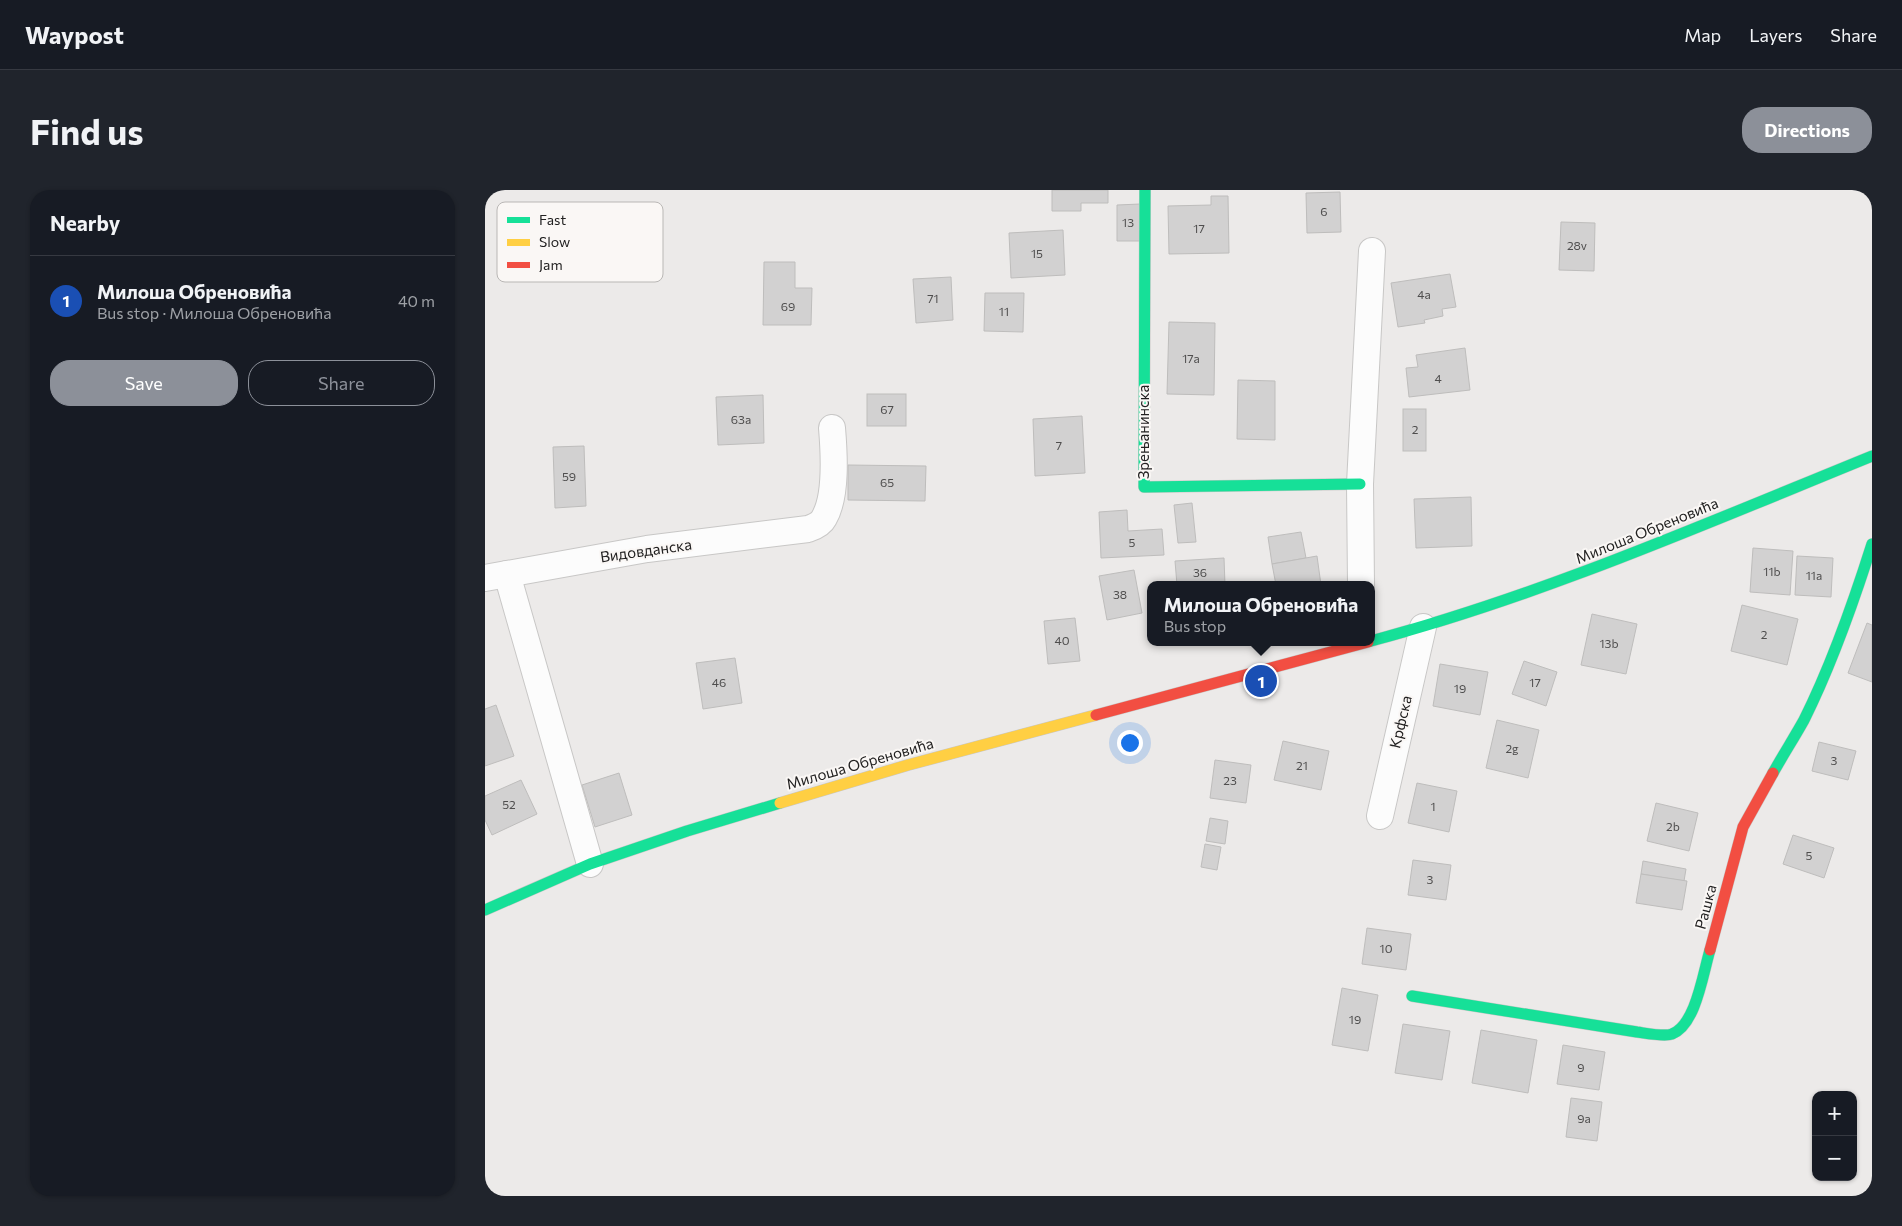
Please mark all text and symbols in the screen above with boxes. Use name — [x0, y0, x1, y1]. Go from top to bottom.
text: Waypost — [25, 20, 124, 49]
text: Map — [1684, 24, 1721, 46]
text: Layers — [1749, 24, 1802, 46]
text: Share — [1830, 24, 1877, 46]
button: Directions — [1742, 107, 1872, 153]
text: Find us — [30, 109, 144, 152]
legend — [497, 202, 663, 282]
house number: 6 — [1320, 204, 1328, 218]
text: Nearby — [50, 210, 120, 235]
text: Fast — [539, 211, 566, 228]
house number: 13 — [1122, 215, 1134, 229]
house number: 17 — [1193, 221, 1205, 235]
text: Slow — [539, 233, 570, 250]
house number: 28v — [1567, 238, 1587, 252]
house number: 15 — [1031, 246, 1043, 260]
text: Jam — [539, 256, 563, 273]
text: Милоша Обреновића — [97, 280, 291, 303]
house number: 4a — [1417, 287, 1431, 301]
text: 1 — [62, 291, 70, 310]
text: 40 m — [398, 291, 435, 310]
house number: 71 — [927, 291, 939, 305]
house number: 69 — [781, 299, 795, 313]
text: Bus stop · Милоша Обреновића — [97, 303, 332, 322]
house number: 11 — [999, 304, 1009, 318]
house number: 17a — [1182, 351, 1200, 365]
button: Save — [50, 360, 238, 406]
button: Share — [248, 360, 435, 406]
house number: 4 — [1434, 371, 1442, 385]
street label: Зрењанинска — [1134, 385, 1152, 479]
house number: 67 — [880, 402, 894, 416]
house number: 63a — [731, 412, 751, 426]
house number: 2 — [1412, 422, 1419, 436]
house number: 7 — [1056, 438, 1062, 452]
house number: 59 — [562, 469, 576, 483]
house number: 65 — [880, 475, 894, 489]
street label: Милоша Обреновића — [1573, 493, 1721, 567]
street label: Видовданска — [599, 535, 693, 565]
house number: 5 — [1129, 535, 1136, 549]
house number: 11b — [1763, 564, 1781, 578]
house number: 36 — [1193, 565, 1207, 579]
house number: 11a — [1806, 568, 1822, 582]
popup — [1147, 581, 1375, 646]
house number: 38 — [1113, 587, 1127, 601]
text: Милоша Обреновића — [1164, 593, 1358, 616]
text: Bus stop — [1164, 616, 1226, 635]
house number: 2 — [1761, 627, 1768, 641]
house number: 40 — [1054, 633, 1070, 647]
house number: 13b — [1599, 636, 1619, 650]
pin: 1 — [1245, 662, 1277, 700]
house number: 46 — [712, 675, 726, 689]
house number: 17 — [1529, 675, 1541, 689]
house number: 19 — [1454, 681, 1466, 695]
street label: Крфска — [1385, 693, 1415, 750]
your location — [1117, 730, 1143, 756]
street label: Милоша Обреновића — [784, 733, 935, 793]
house number: 2g — [1505, 741, 1519, 755]
house number: 3 — [1831, 753, 1838, 767]
house number: 21 — [1296, 758, 1308, 772]
house number: 23 — [1223, 773, 1237, 787]
house number: 52 — [502, 797, 516, 811]
house number: 1 — [1430, 799, 1436, 813]
house number: 2b — [1666, 819, 1680, 833]
house number: 5 — [1806, 848, 1813, 862]
house number: 3 — [1427, 872, 1434, 886]
street label: Рашка — [1690, 882, 1720, 931]
house number: 10 — [1380, 941, 1393, 955]
house number: 19 — [1349, 1012, 1361, 1026]
house number: 9 — [1577, 1060, 1585, 1074]
map controls — [1812, 1091, 1857, 1181]
button: + — [1812, 1091, 1857, 1136]
house number: 9a — [1577, 1111, 1591, 1125]
button: − — [1812, 1136, 1857, 1181]

